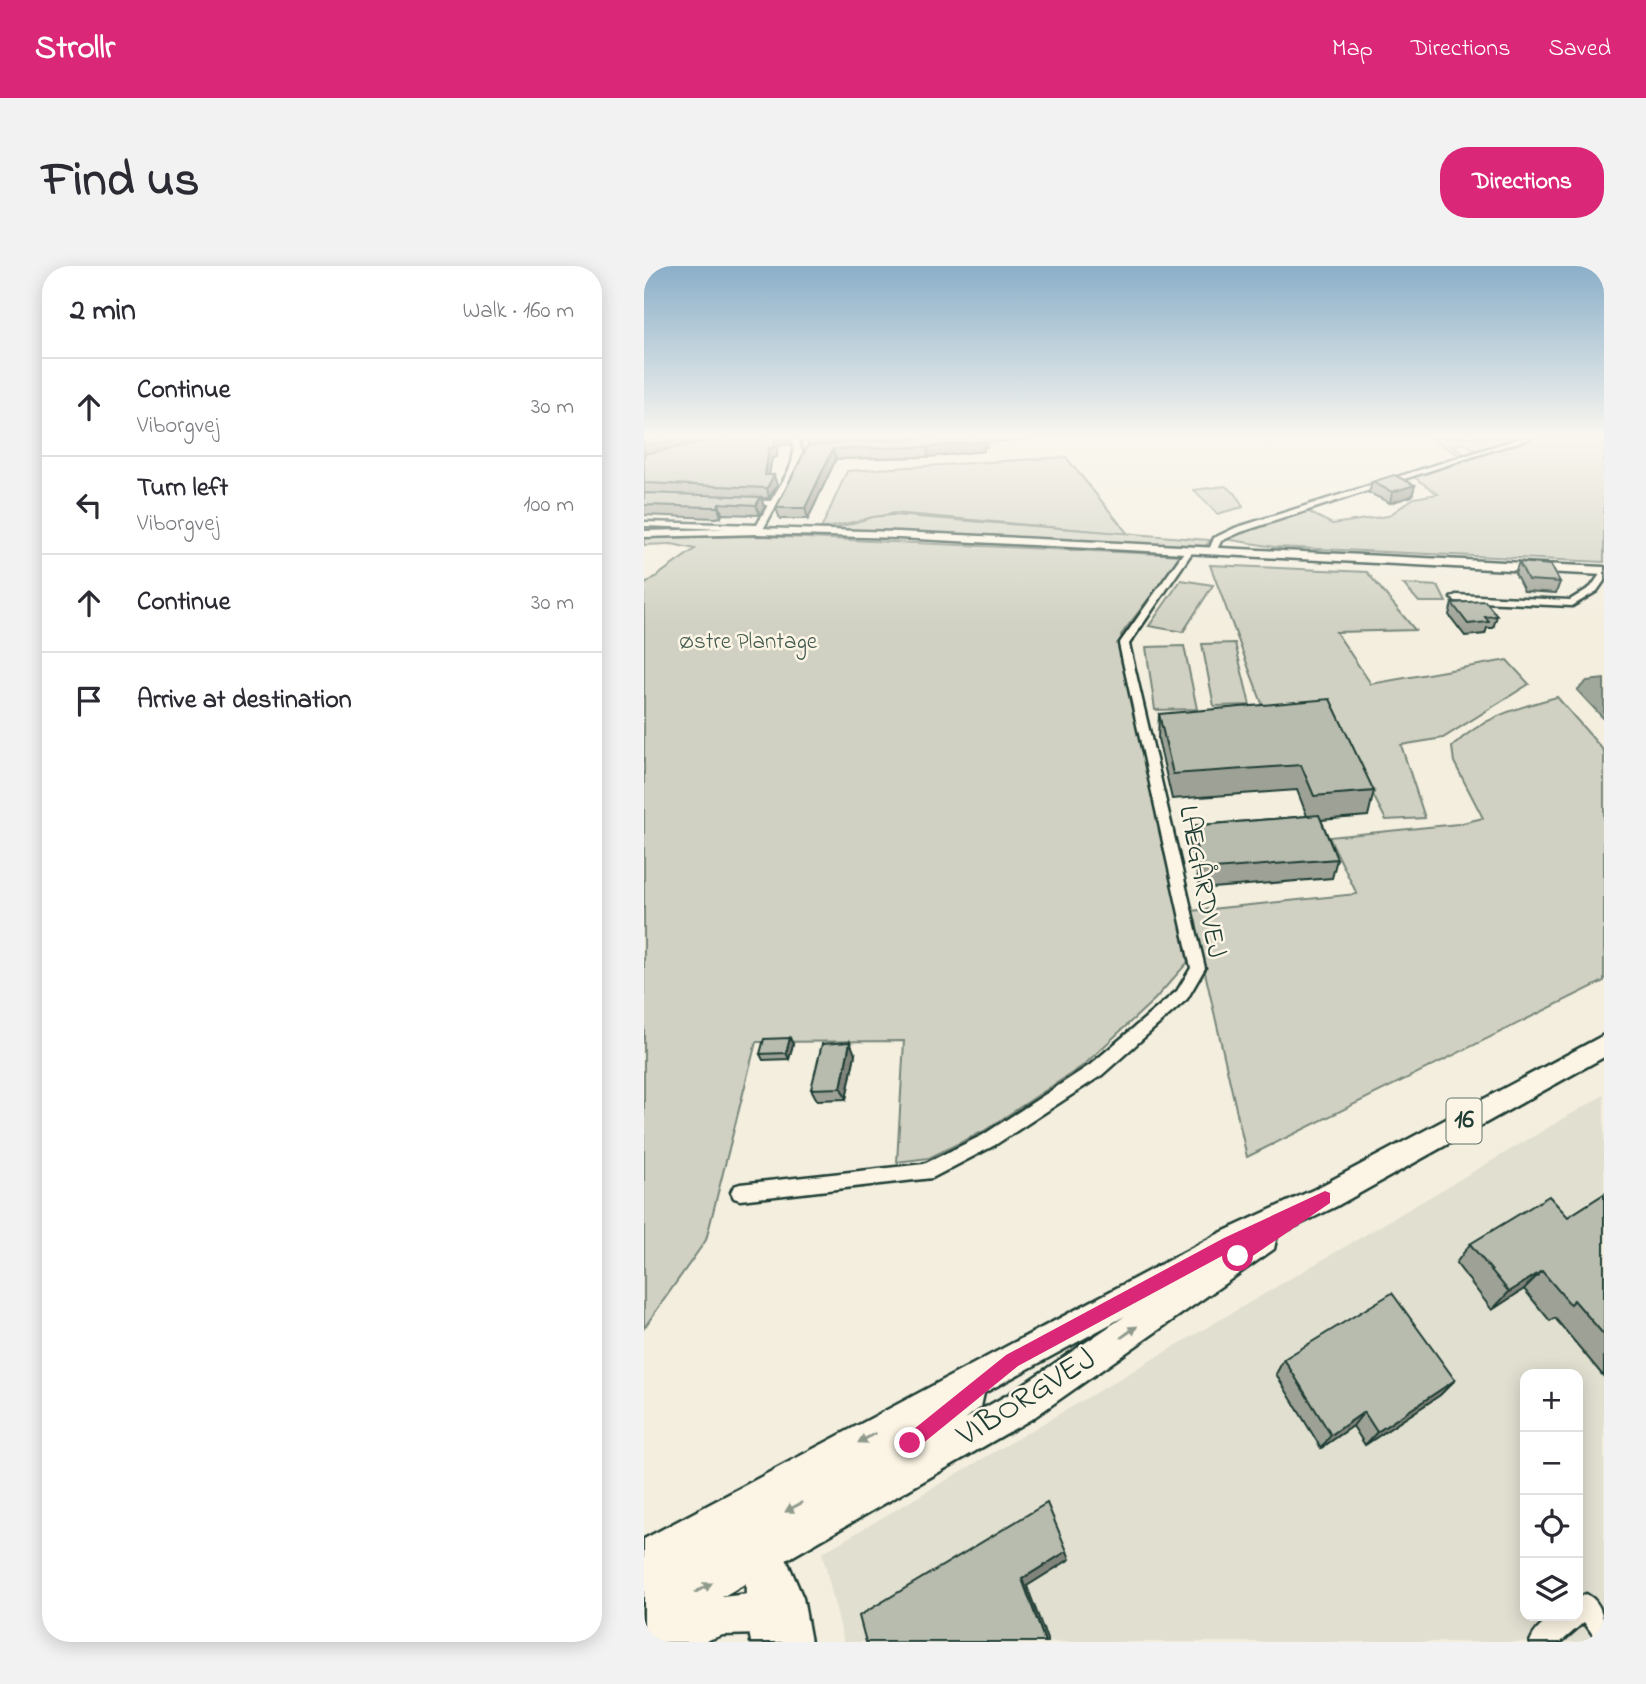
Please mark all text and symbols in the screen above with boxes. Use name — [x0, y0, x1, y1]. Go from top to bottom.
text: Strollr — [35, 25, 115, 73]
text: Map — [1332, 32, 1373, 67]
text: Directions — [1411, 32, 1510, 67]
text: Saved — [1548, 32, 1611, 67]
text: Find us — [42, 146, 199, 218]
button: Directions — [1440, 147, 1604, 218]
text: 2 min — [70, 290, 136, 334]
text: Walk · 160 m — [462, 295, 574, 328]
text: Continue — [137, 372, 230, 410]
icon: ahead — [70, 388, 108, 426]
text: 30 m — [531, 391, 574, 424]
text: Viborgvej — [137, 410, 219, 443]
text: Turn left — [137, 470, 228, 508]
icon: left — [70, 486, 108, 524]
text: 100 m — [523, 489, 574, 522]
text: Viborgvej — [137, 508, 219, 541]
icon: ahead — [70, 584, 108, 622]
text: Continue — [137, 584, 230, 622]
text: 30 m — [531, 587, 574, 620]
park label: Østre Plantage — [679, 626, 818, 660]
icon: arrive — [70, 682, 108, 720]
text: Arrive at destination — [137, 682, 352, 720]
street label: LÆGÅRDVEJ — [1166, 802, 1236, 962]
road number: 16 — [1446, 1098, 1482, 1143]
route start — [1222, 1240, 1253, 1271]
one-way arrow — [1120, 1325, 1138, 1339]
street label: VIBORGVEJ — [947, 1336, 1106, 1460]
map controls — [1520, 1369, 1583, 1621]
button: + — [1520, 1369, 1583, 1432]
route end — [894, 1427, 925, 1458]
one-way arrow — [858, 1432, 877, 1444]
button: − — [1520, 1432, 1583, 1495]
button: locate — [1520, 1495, 1583, 1558]
one-way arrow — [784, 1501, 803, 1513]
button: layers — [1520, 1558, 1583, 1621]
one-way arrow — [694, 1582, 713, 1594]

